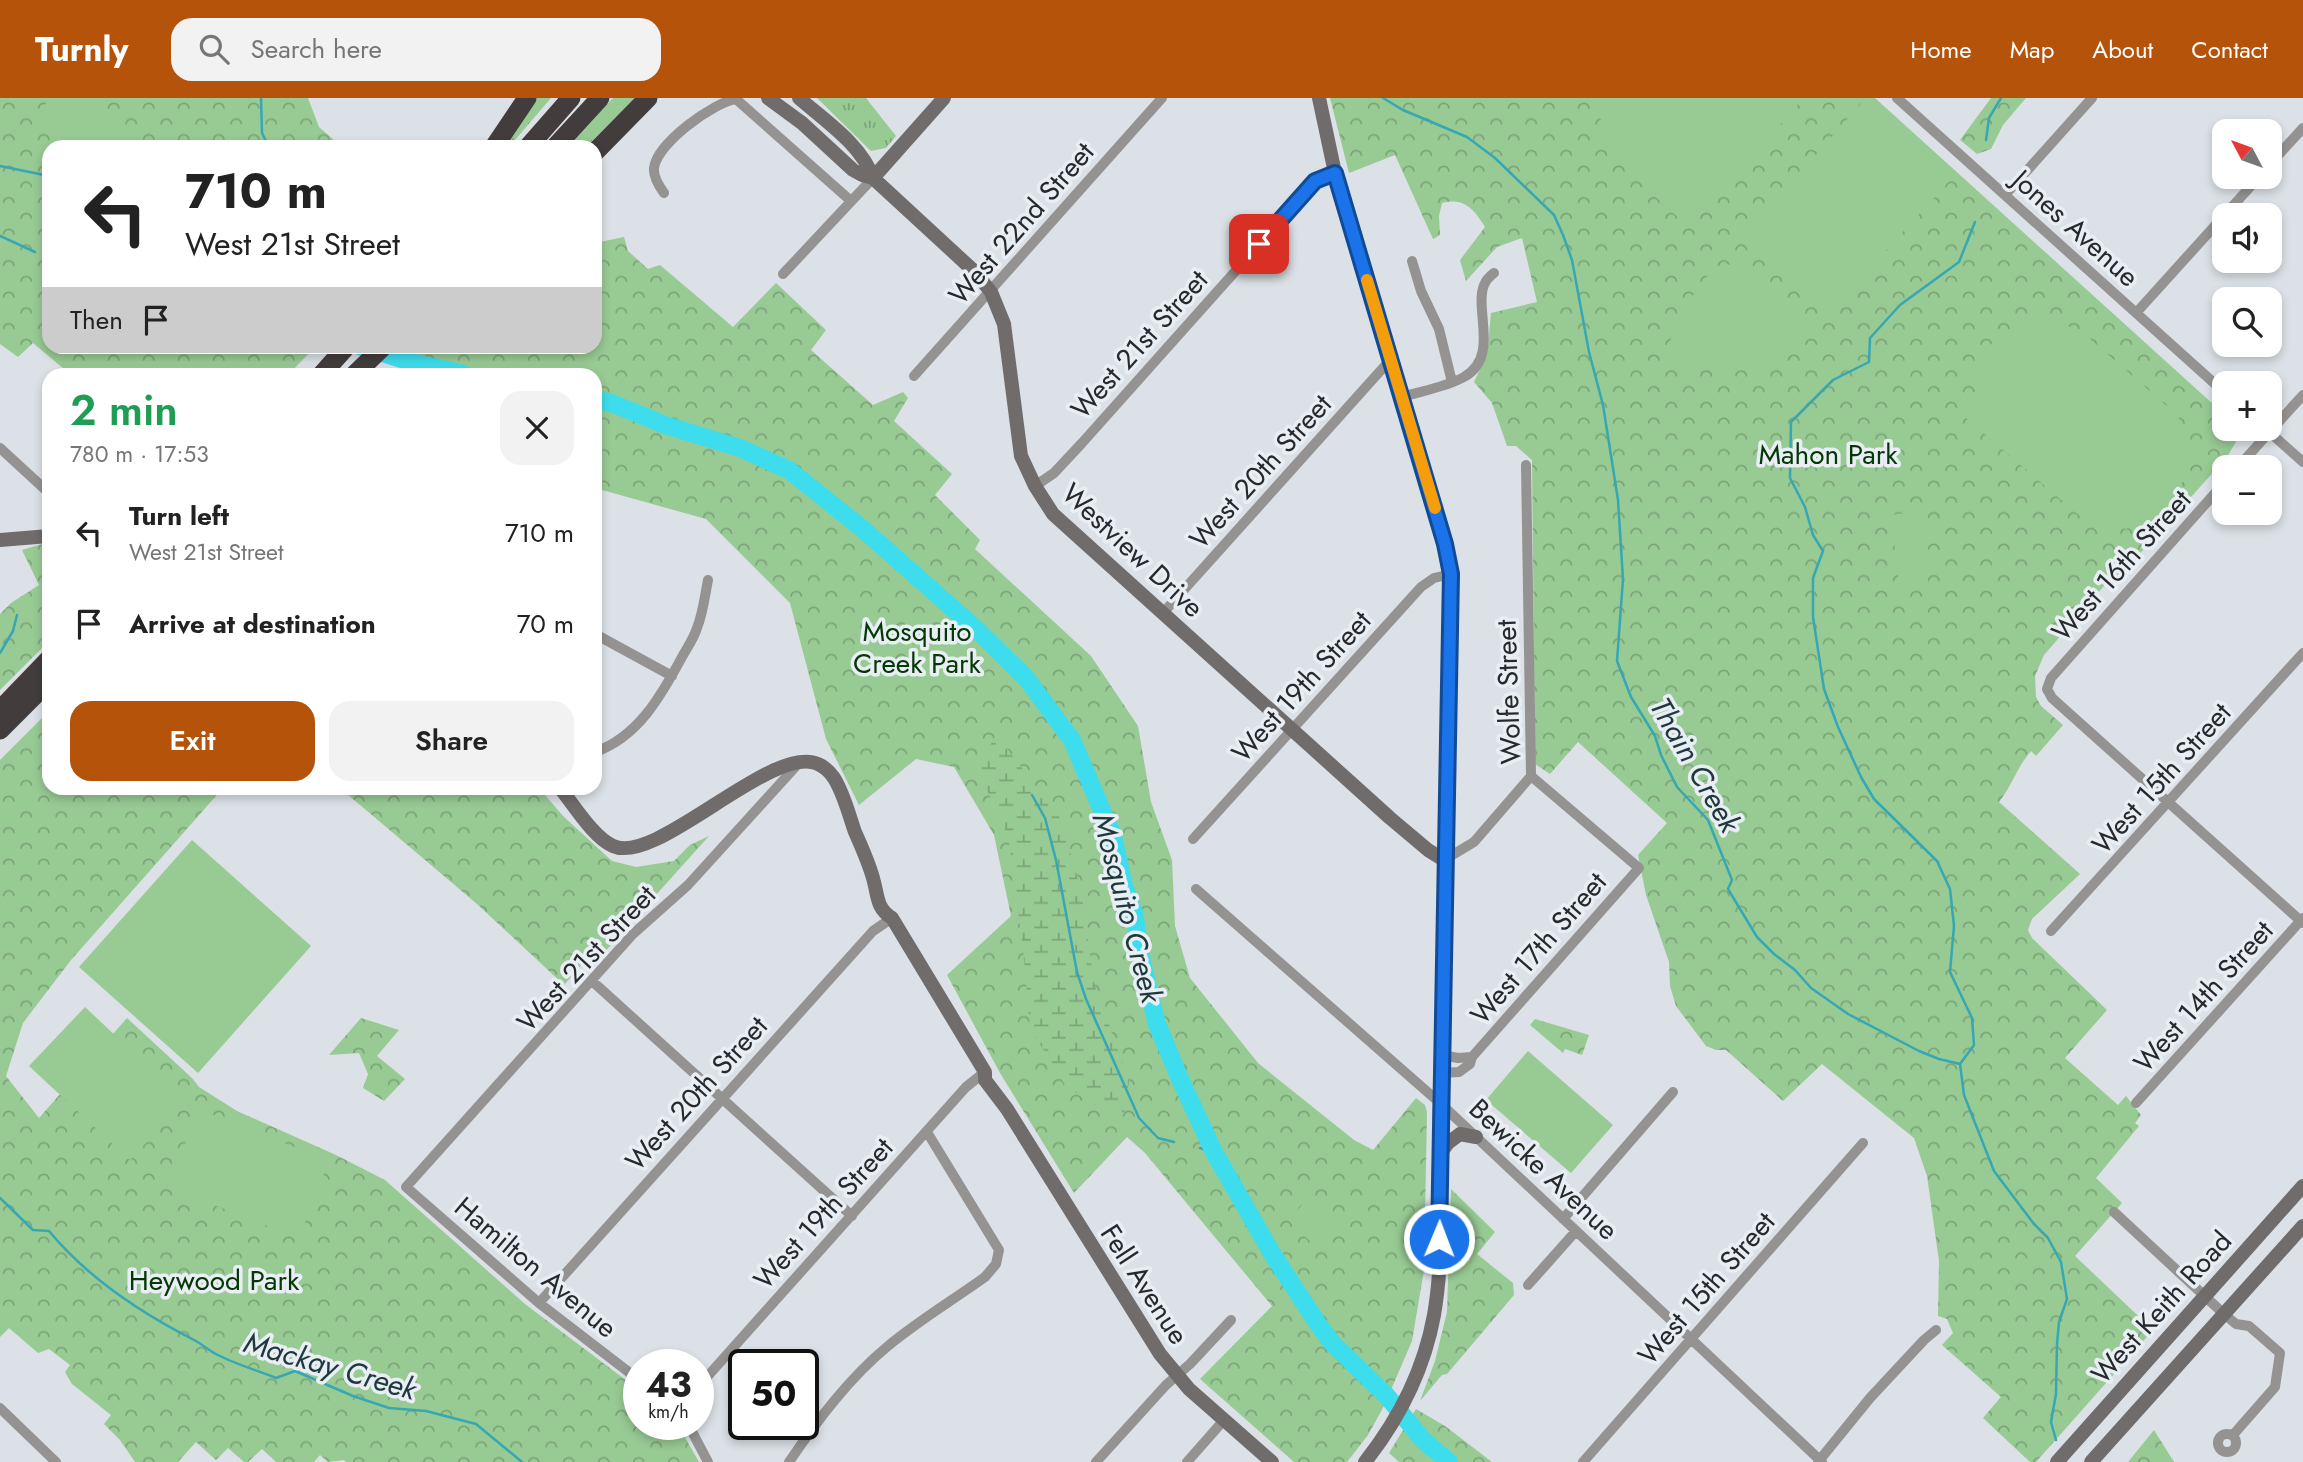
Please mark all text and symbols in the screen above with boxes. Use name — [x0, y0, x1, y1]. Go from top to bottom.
search box — [171, 18, 661, 81]
text: Turnly — [35, 26, 129, 73]
icon: search — [195, 30, 233, 68]
text: Search here — [251, 30, 382, 68]
text: Home — [1910, 32, 1972, 67]
text: Map — [2010, 32, 2054, 67]
text: About — [2092, 32, 2153, 67]
text: Contact — [2191, 32, 2268, 67]
north arrow — [2212, 119, 2282, 189]
map controls — [2212, 119, 2282, 525]
street label: West 22nd Street — [939, 133, 1104, 314]
text: 710 m — [185, 156, 327, 226]
street label: Jones Avenue — [2000, 158, 2148, 296]
icon: left — [70, 168, 161, 259]
button: sound — [2212, 203, 2282, 273]
pin — [1229, 214, 1289, 274]
text: West 21st Street — [185, 221, 400, 267]
icon: arrive — [1240, 225, 1278, 263]
street label: West 21st Street — [1061, 261, 1218, 428]
button: search — [2212, 287, 2282, 357]
text: Then — [70, 301, 123, 339]
icon: arrive — [137, 301, 175, 339]
button: + — [2212, 371, 2282, 441]
text: 2 min — [70, 380, 178, 441]
street label: West 20th Street — [1180, 385, 1341, 558]
button: close — [500, 391, 574, 465]
park label: Mahon Park — [1758, 434, 1898, 475]
text: 780 m · 17:53 — [70, 437, 209, 471]
button: − — [2212, 455, 2282, 525]
street label: Westview Drive — [1052, 474, 1213, 627]
street label: West 16th Street — [2042, 480, 2201, 650]
text: Turn left — [129, 497, 229, 535]
icon: left — [70, 514, 108, 552]
text: 710 m — [505, 514, 574, 552]
text: West 21st Street — [129, 535, 283, 569]
street label: West 19th Street — [1222, 601, 1381, 771]
icon: arrive — [70, 605, 108, 643]
text: Arrive at destination — [129, 605, 376, 643]
text: 70 m — [517, 605, 574, 643]
park label: Mosquito Creek Park — [853, 611, 982, 684]
street label: Wolfe Street — [1485, 619, 1532, 765]
water label: Thain Creek — [1639, 689, 1752, 841]
street label: West 15th Street — [2082, 693, 2241, 863]
button: Exit — [70, 701, 315, 781]
button: Share — [329, 701, 574, 781]
water label: Mosquito Creek — [1081, 808, 1174, 1009]
street label: West 17th Street — [1461, 863, 1616, 1034]
street label: West 21st Street — [507, 875, 666, 1041]
street label: West 14th Street — [2124, 911, 2283, 1081]
street label: West 20th Street — [616, 1007, 777, 1180]
street label: Bewicke Avenue — [1460, 1089, 1628, 1250]
street label: West 19th Street — [744, 1128, 903, 1298]
street label: Hamilton Avenue — [445, 1187, 626, 1348]
position arrow — [1402, 1202, 1476, 1276]
street label: West 15th Street — [1628, 1202, 1785, 1374]
street label: Fell Avenue — [1090, 1216, 1199, 1353]
street label: West Keith Road — [2081, 1222, 2241, 1393]
park label: Heywood Park — [129, 1260, 300, 1301]
water label: Mackay Creek — [239, 1320, 423, 1411]
speed limit sign: 50 — [728, 1349, 819, 1440]
text: 43 — [645, 1360, 692, 1410]
text: km/h — [648, 1399, 689, 1425]

